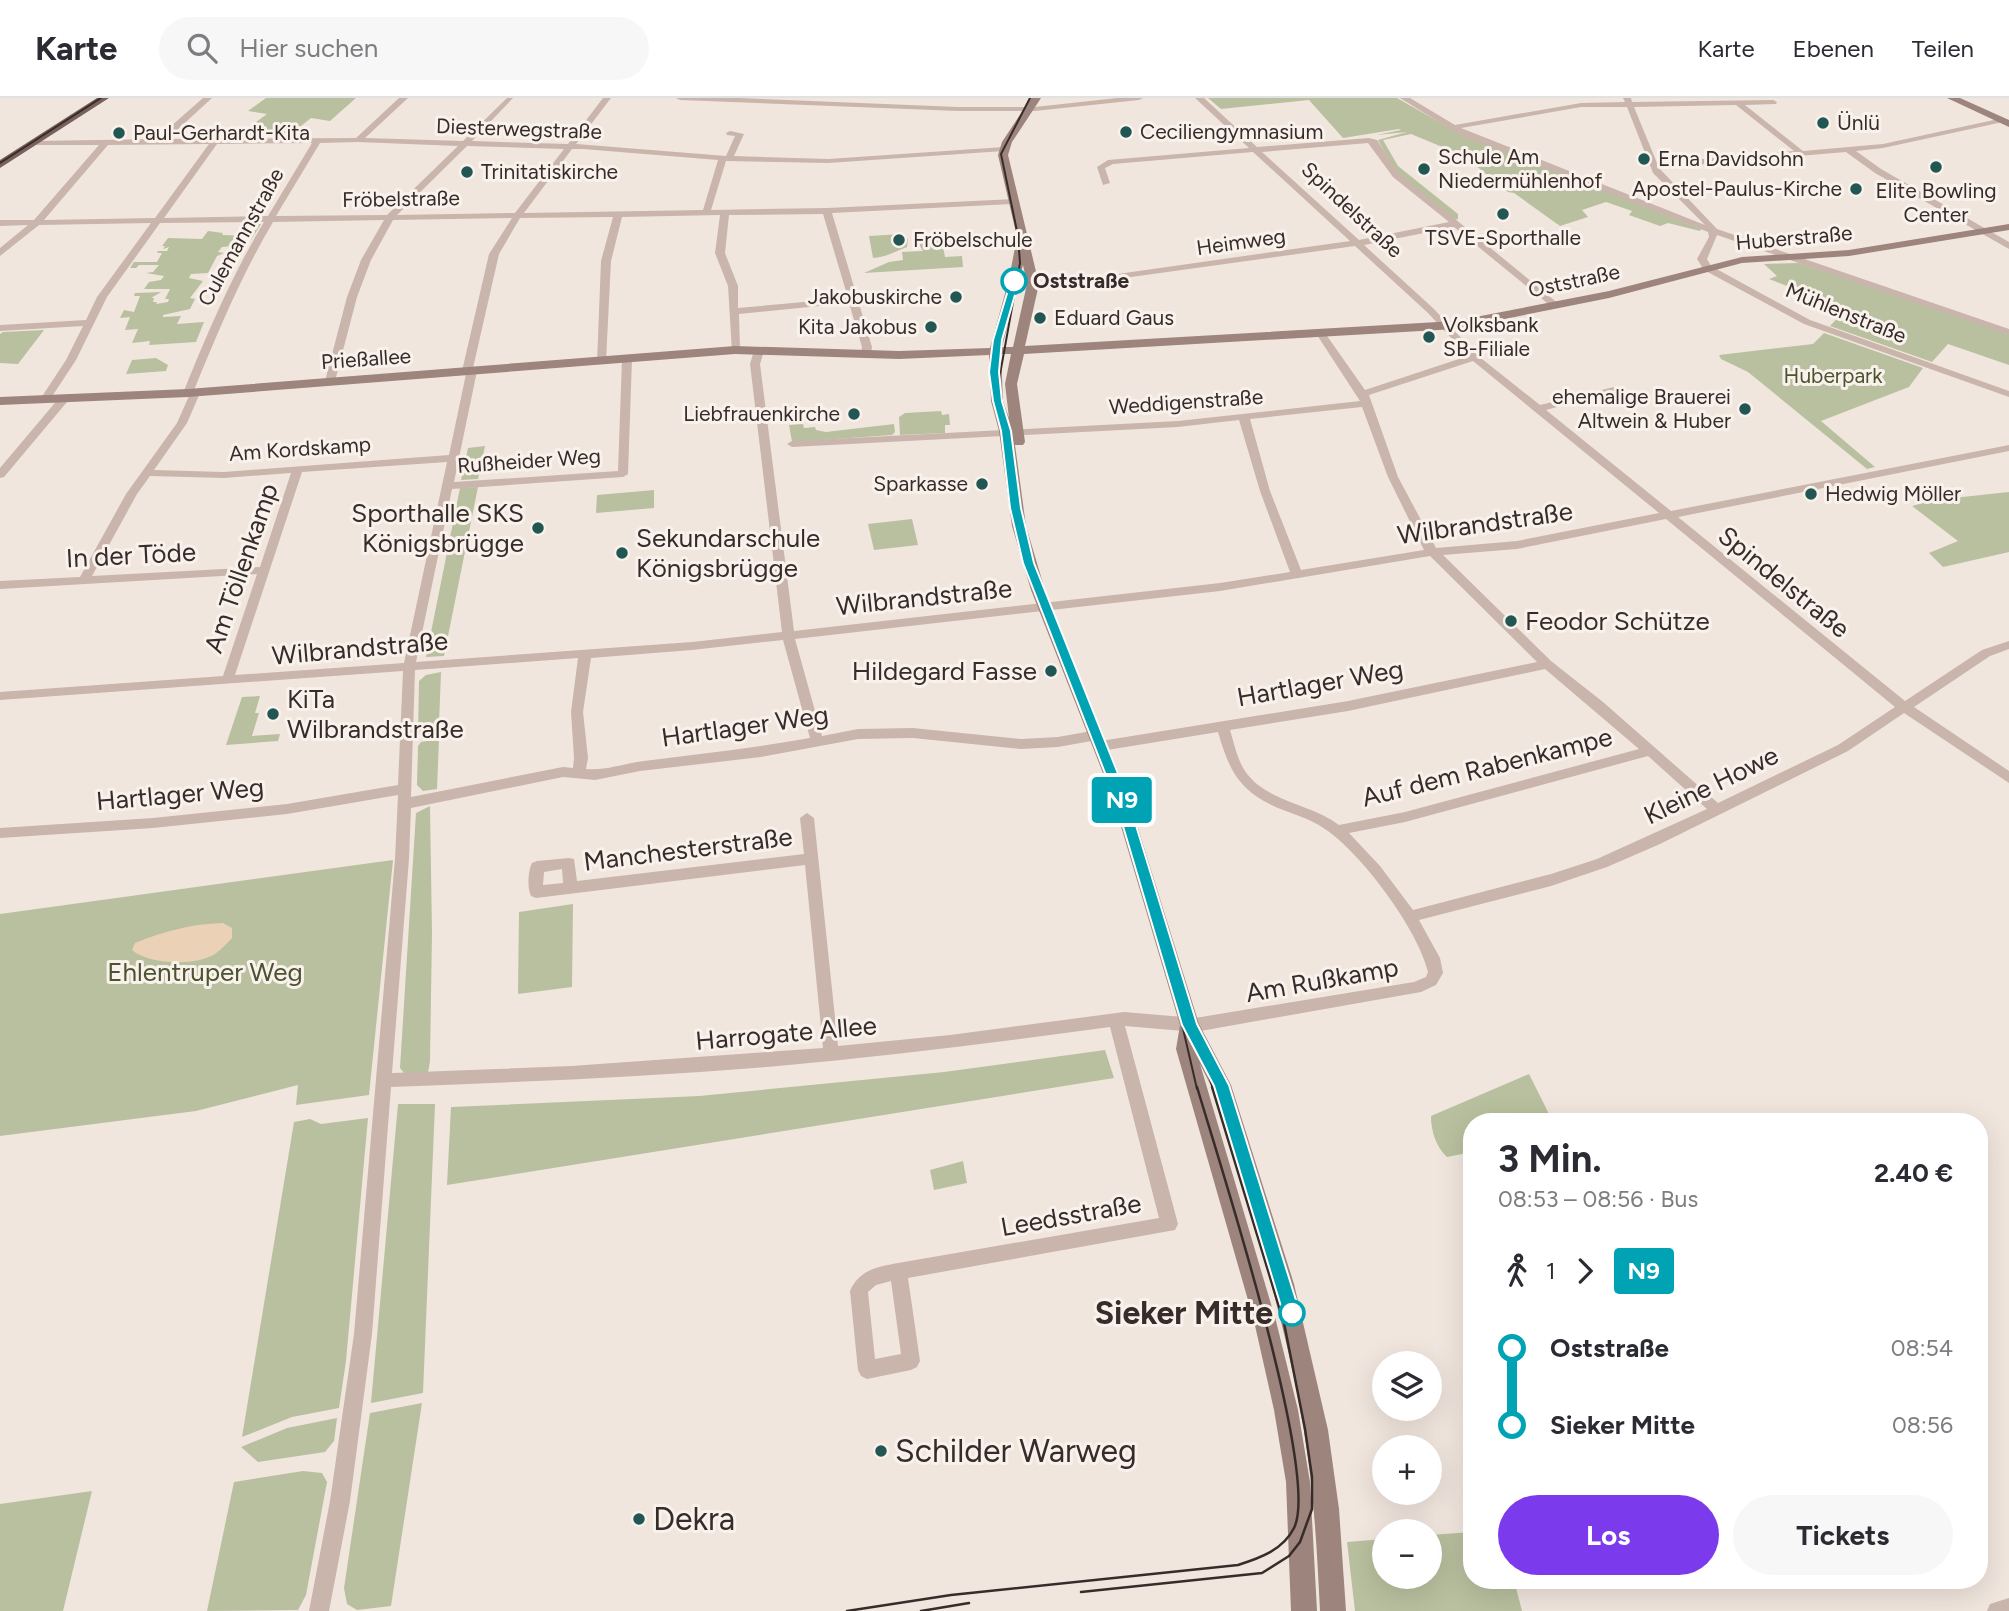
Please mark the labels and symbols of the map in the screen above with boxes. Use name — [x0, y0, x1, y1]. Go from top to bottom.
place label: Ünlü — [1837, 110, 1880, 135]
street label: Diesterwegstraße — [436, 113, 602, 144]
marker: Ünlü — [1815, 115, 1831, 131]
place label: Ceciliengymnasium — [1140, 119, 1323, 144]
place label: Paul-Gerhardt-Kita — [133, 120, 310, 145]
marker: Ceciliengymnasium — [1118, 124, 1134, 140]
marker: Paul-Gerhardt-Kita — [111, 125, 127, 141]
place label: Schule Am Niedermühlenhof — [1438, 144, 1602, 193]
place label: Erna Davidsohn — [1658, 146, 1804, 171]
marker: Erna Davidsohn — [1636, 151, 1652, 167]
street label: Spindelstraße — [1297, 156, 1408, 263]
place label: Trinitatiskirche — [481, 159, 618, 184]
marker: Elite Bowling Center — [1928, 159, 1944, 175]
marker: Schule Am Niedermühlenhof — [1416, 161, 1432, 177]
street label: Culemannstraße — [192, 163, 289, 310]
marker: Trinitatiskirche — [459, 164, 475, 180]
place label: Apostel-Paulus-Kirche — [1632, 176, 1842, 201]
place label: Elite Bowling Center — [1875, 178, 1997, 227]
marker: Apostel-Paulus-Kirche — [1848, 181, 1864, 197]
street label: Fröbelstraße — [342, 185, 460, 212]
marker: TSVE-Sporthalle — [1495, 206, 1511, 222]
street label: Huberstraße — [1734, 220, 1853, 255]
street label: Heimweg — [1195, 223, 1287, 260]
place label: TSVE-Sporthalle — [1425, 225, 1581, 250]
place label: Fröbelschule — [913, 227, 1033, 252]
marker: Fröbelschule — [891, 232, 907, 248]
street label: Oststraße — [1526, 259, 1622, 302]
marker: Oststraße — [1001, 268, 1027, 294]
place label: Oststraße — [1033, 268, 1129, 293]
street label: Mühlenstraße — [1782, 277, 1910, 348]
place label: Jakobuskirche — [808, 284, 942, 309]
marker: Jakobuskirche — [948, 289, 964, 305]
place label: Eduard Gaus — [1054, 305, 1174, 330]
marker: Eduard Gaus — [1032, 310, 1048, 326]
place label: Volksbank SB-Filiale — [1443, 312, 1539, 361]
place label: Kita Jakobus — [798, 314, 917, 339]
marker: Kita Jakobus — [923, 319, 939, 335]
marker: Volksbank SB-Filiale — [1421, 329, 1437, 345]
street label: Prießallee — [320, 343, 412, 374]
park label: Huberpark — [1784, 363, 1883, 388]
street label: Weddigenstraße — [1108, 384, 1264, 419]
place label: ehemalige Brauerei Altwein & Huber — [1552, 384, 1731, 433]
place label: Liebfrauenkirche — [683, 401, 840, 426]
marker: ehemalige Brauerei Altwein & Huber — [1737, 401, 1753, 417]
marker: Liebfrauenkirche — [846, 406, 862, 422]
street label: Am Kordskamp — [228, 431, 372, 466]
street label: Rußheider Weg — [456, 443, 602, 478]
place label: Sparkasse — [873, 471, 968, 496]
marker: Sparkasse — [974, 476, 990, 492]
street label: Am Töllenkamp — [197, 479, 285, 657]
place label: Hedwig Möller — [1825, 481, 1961, 506]
marker: Hedwig Möller — [1803, 486, 1819, 502]
street label: Wilbrandstraße — [1395, 495, 1575, 551]
place label: Sporthalle SKS Königsbrügge — [351, 497, 524, 559]
street label: Spindelstraße — [1712, 519, 1856, 645]
marker: Sporthalle SKS Königsbrügge — [530, 520, 546, 536]
place label: Sekundarschule Königsbrügge — [636, 522, 820, 584]
street label: In der Töde — [65, 536, 197, 574]
marker: Sekundarschule Königsbrügge — [614, 545, 630, 561]
street label: Wilbrandstraße — [835, 572, 1013, 622]
place label: Feodor Schütze — [1525, 605, 1710, 637]
marker: Feodor Schütze — [1503, 613, 1519, 629]
street label: Wilbrandstraße — [271, 624, 449, 672]
street label: Hartlager Weg — [1234, 653, 1406, 713]
place label: Hildegard Fasse — [852, 655, 1037, 687]
marker: Hildegard Fasse — [1043, 663, 1059, 679]
place label: KiTa Wilbrandstraße — [287, 683, 464, 745]
street label: Hartlager Weg — [659, 698, 831, 754]
marker: KiTa Wilbrandstraße — [265, 706, 281, 722]
street label: Auf dem Rabenkampe — [1359, 720, 1615, 814]
street label: Kleine Howe — [1639, 739, 1783, 831]
street label: Hartlager Weg — [95, 771, 265, 817]
line badge: N9 — [1090, 777, 1154, 823]
street label: Manchesterstraße — [582, 820, 794, 878]
street label: Am Rußkamp — [1243, 951, 1401, 1009]
park label: Ehlentruper Weg — [107, 956, 303, 988]
street label: Harrogate Allee — [694, 1009, 878, 1057]
street label: Leedsstraße — [998, 1187, 1144, 1243]
place label: Sieker Mitte — [1095, 1294, 1273, 1332]
marker: Sieker Mitte — [1279, 1300, 1305, 1326]
place label: Schilder Warweg — [895, 1432, 1137, 1470]
marker: Schilder Warweg — [873, 1443, 889, 1459]
place label: Dekra — [653, 1500, 735, 1538]
marker: Dekra — [631, 1511, 647, 1527]

